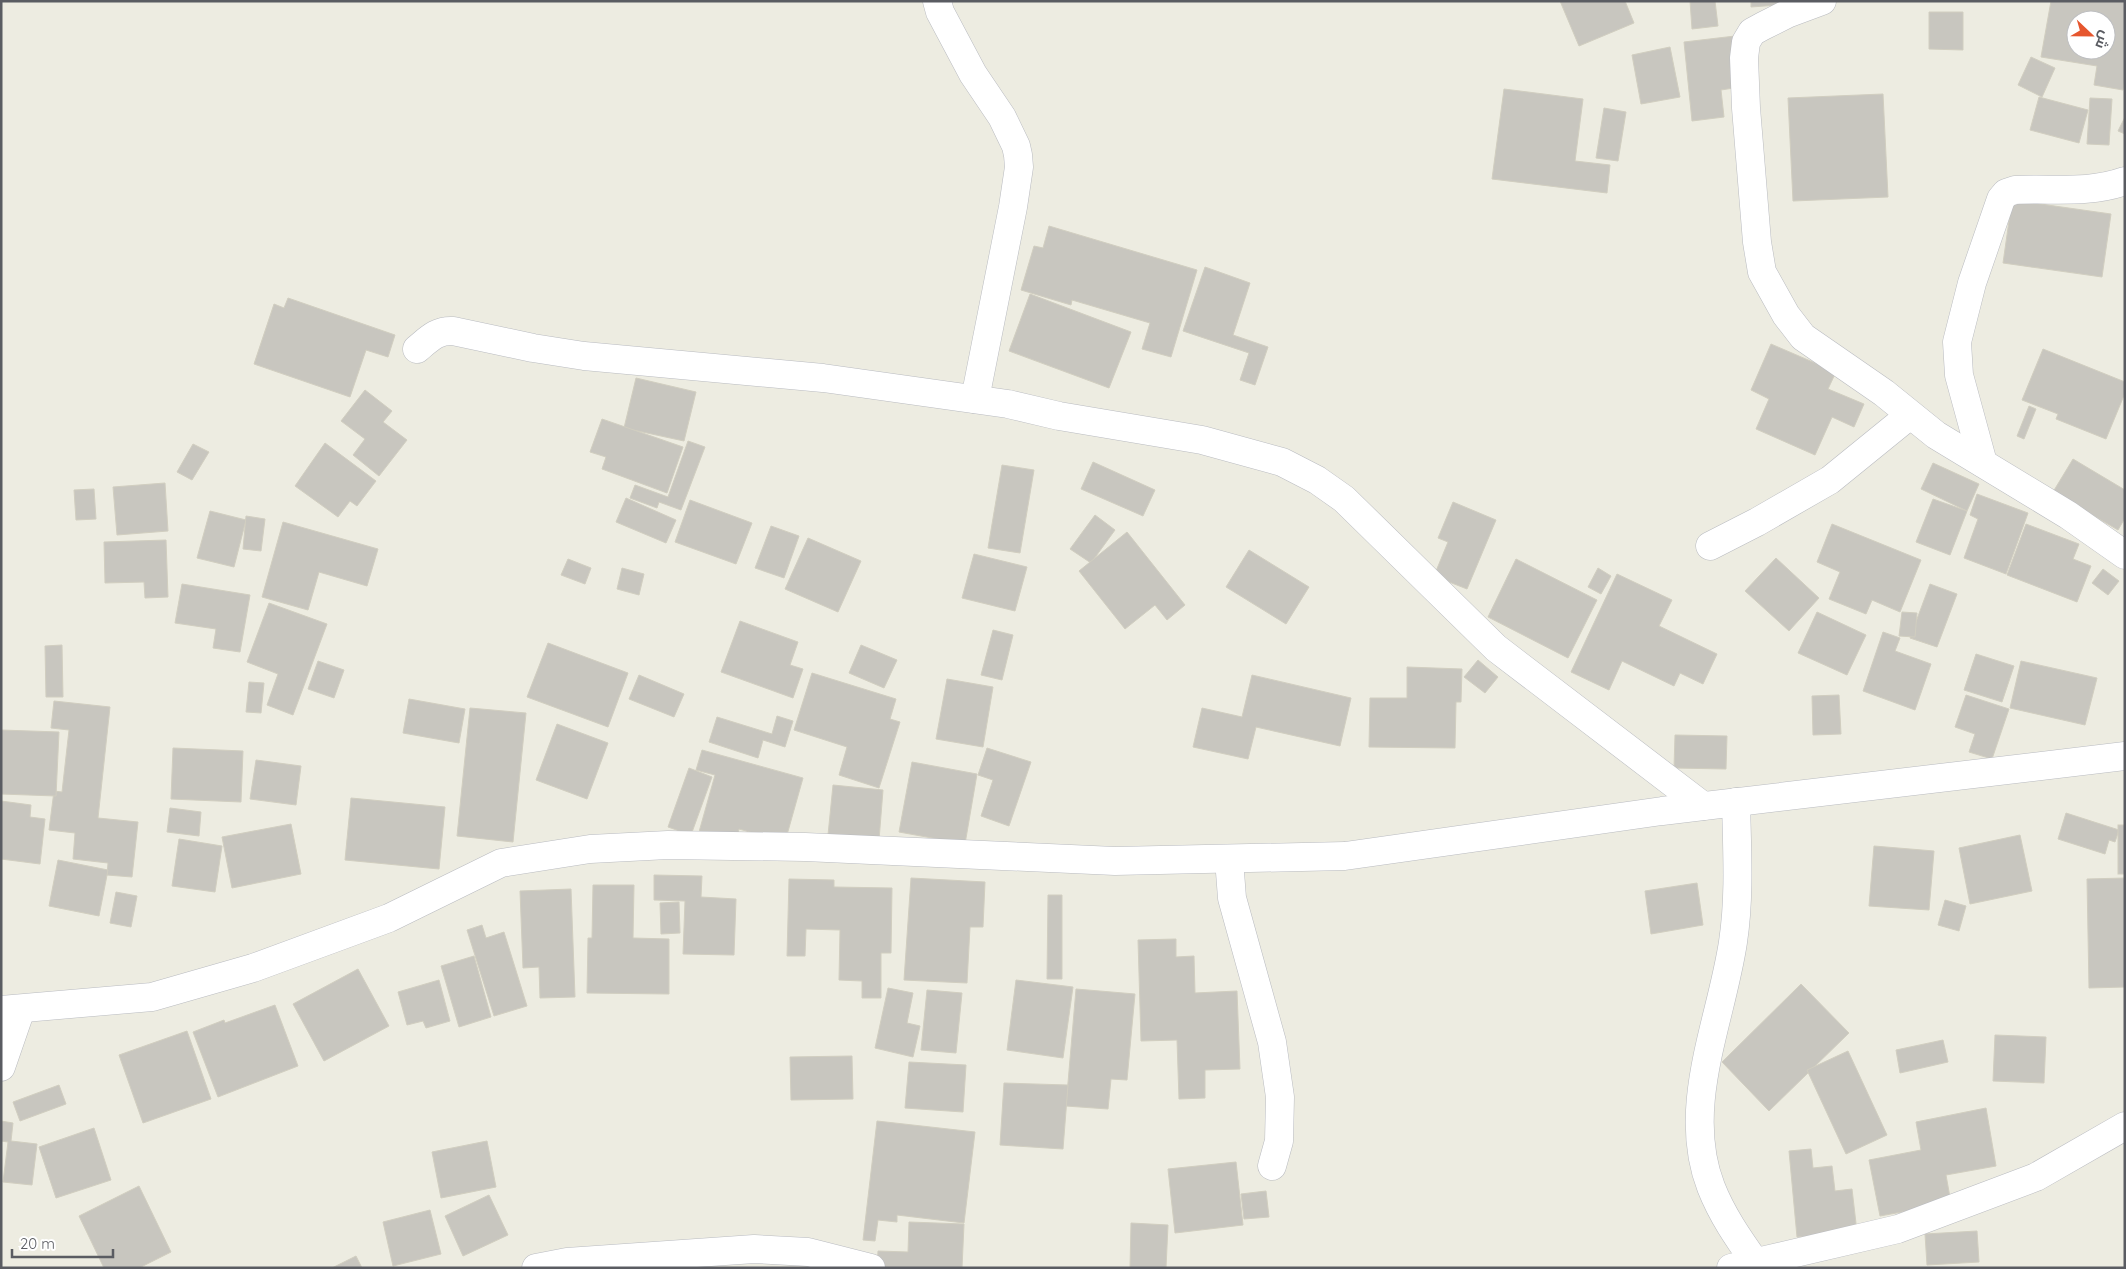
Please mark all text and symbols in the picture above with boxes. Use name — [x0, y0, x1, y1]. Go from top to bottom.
north arrow — [2066, 10, 2116, 60]
text: ش — [2091, 28, 2115, 52]
scale bar — [12, 1226, 114, 1258]
text: 20 m — [20, 1234, 55, 1253]

